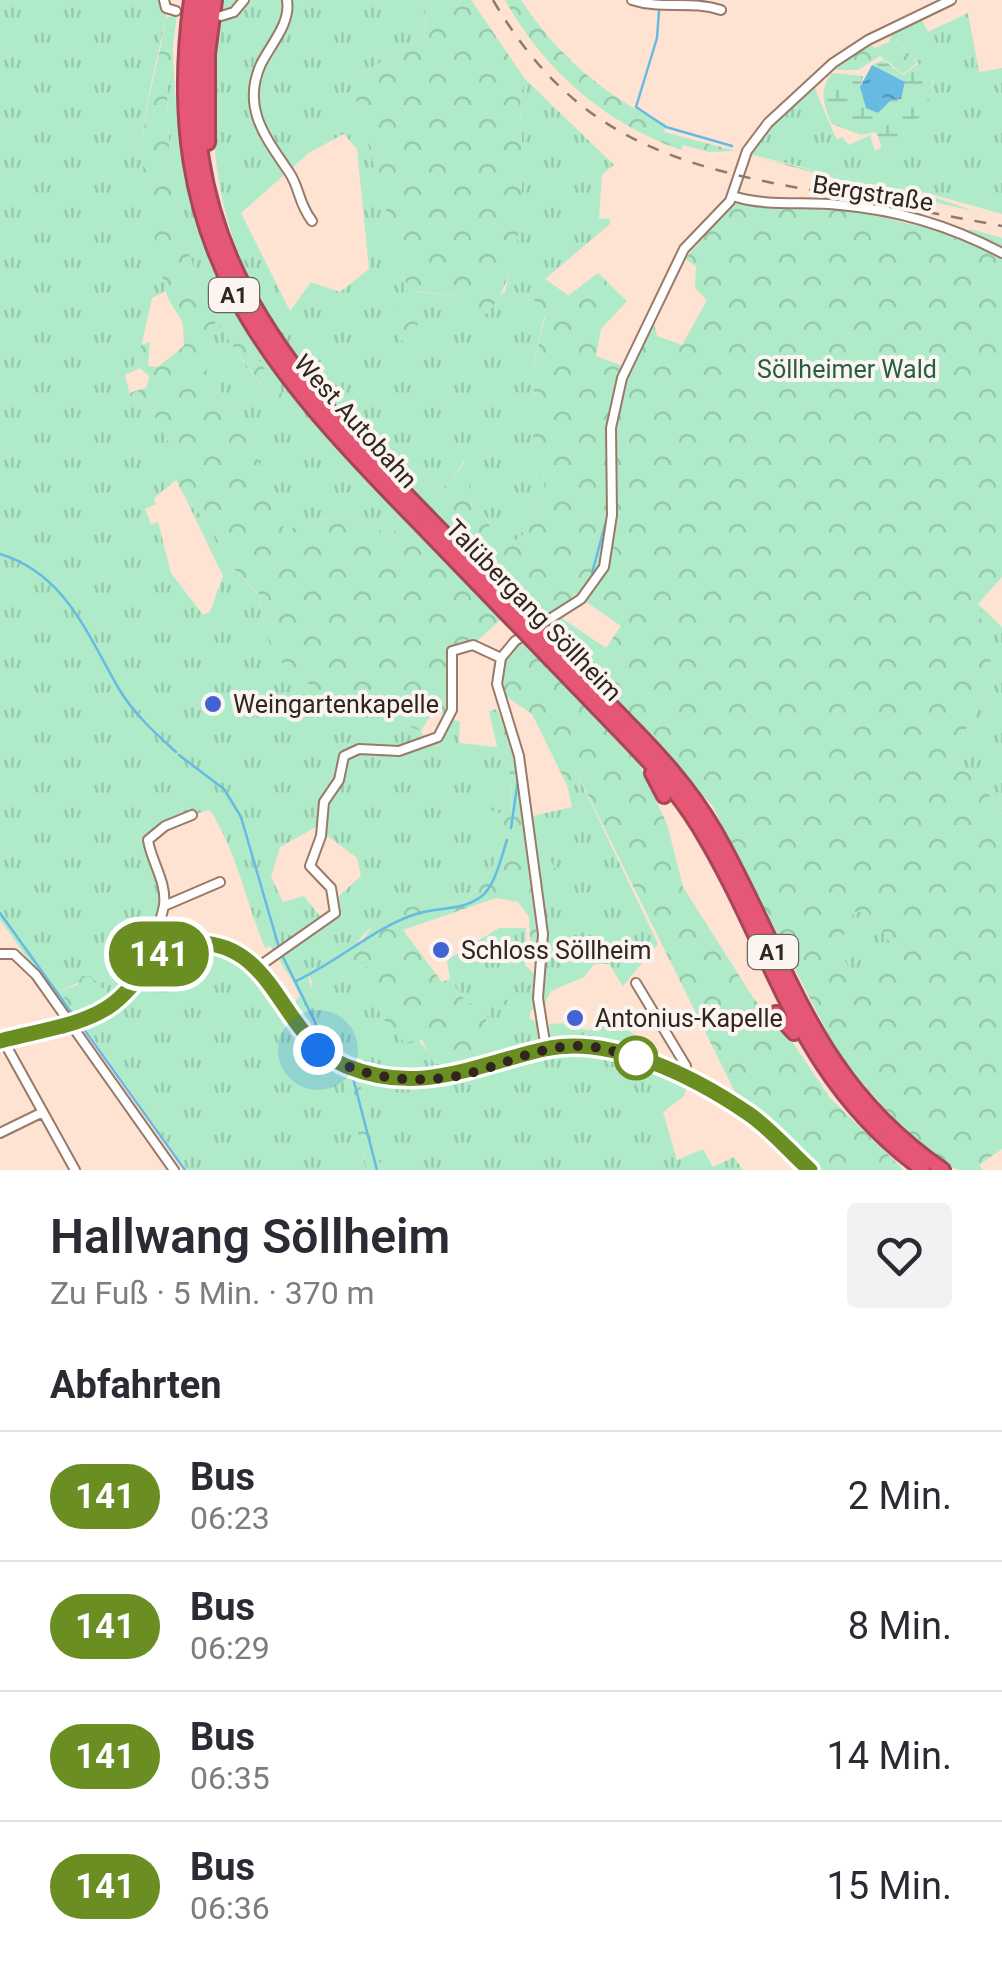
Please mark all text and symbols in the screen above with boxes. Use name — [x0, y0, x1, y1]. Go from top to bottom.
street label: Bergstraße — [810, 170, 935, 217]
road number: A1 — [209, 278, 259, 312]
street label: West Autobahn — [288, 349, 423, 494]
park label: Söllheimer Wald — [757, 355, 937, 384]
street label: Talübergang Söllheim — [440, 514, 628, 707]
place label: Weingartenkapelle — [233, 690, 439, 719]
marker: Weingartenkapelle — [202, 693, 224, 715]
line badge: 141 — [102, 922, 216, 986]
text: 141 — [129, 934, 189, 975]
road number: A1 — [748, 935, 798, 969]
place label: Schloss Söllheim — [461, 936, 651, 965]
marker: Schloss Söllheim — [430, 939, 452, 961]
place label: Antonius-Kapelle — [595, 1004, 783, 1033]
marker: Antonius-Kapelle — [564, 1007, 586, 1029]
your location — [293, 1025, 343, 1075]
unlabelled marker — [615, 1037, 657, 1079]
button: heart — [847, 1203, 952, 1308]
text: Hallwang Söllheim — [50, 1208, 450, 1265]
text: Zu Fuß · 5 Min. · 370 m — [50, 1274, 375, 1312]
text: Abfahrten — [50, 1363, 222, 1407]
text: Bus — [190, 1455, 255, 1499]
text: 2 Min. — [848, 1474, 952, 1518]
text: 141 — [75, 1476, 135, 1517]
text: 06:23 — [190, 1499, 270, 1537]
text: Bus — [190, 1585, 255, 1629]
text: 8 Min. — [848, 1604, 952, 1648]
text: 141 — [75, 1606, 135, 1647]
text: 06:29 — [190, 1629, 270, 1667]
text: Bus — [190, 1715, 255, 1759]
text: 14 Min. — [826, 1734, 952, 1778]
text: 141 — [75, 1736, 135, 1777]
text: 06:35 — [190, 1759, 270, 1797]
text: Bus — [190, 1845, 255, 1889]
text: 15 Min. — [826, 1864, 952, 1908]
text: 141 — [75, 1866, 135, 1907]
text: 06:36 — [190, 1889, 270, 1927]

